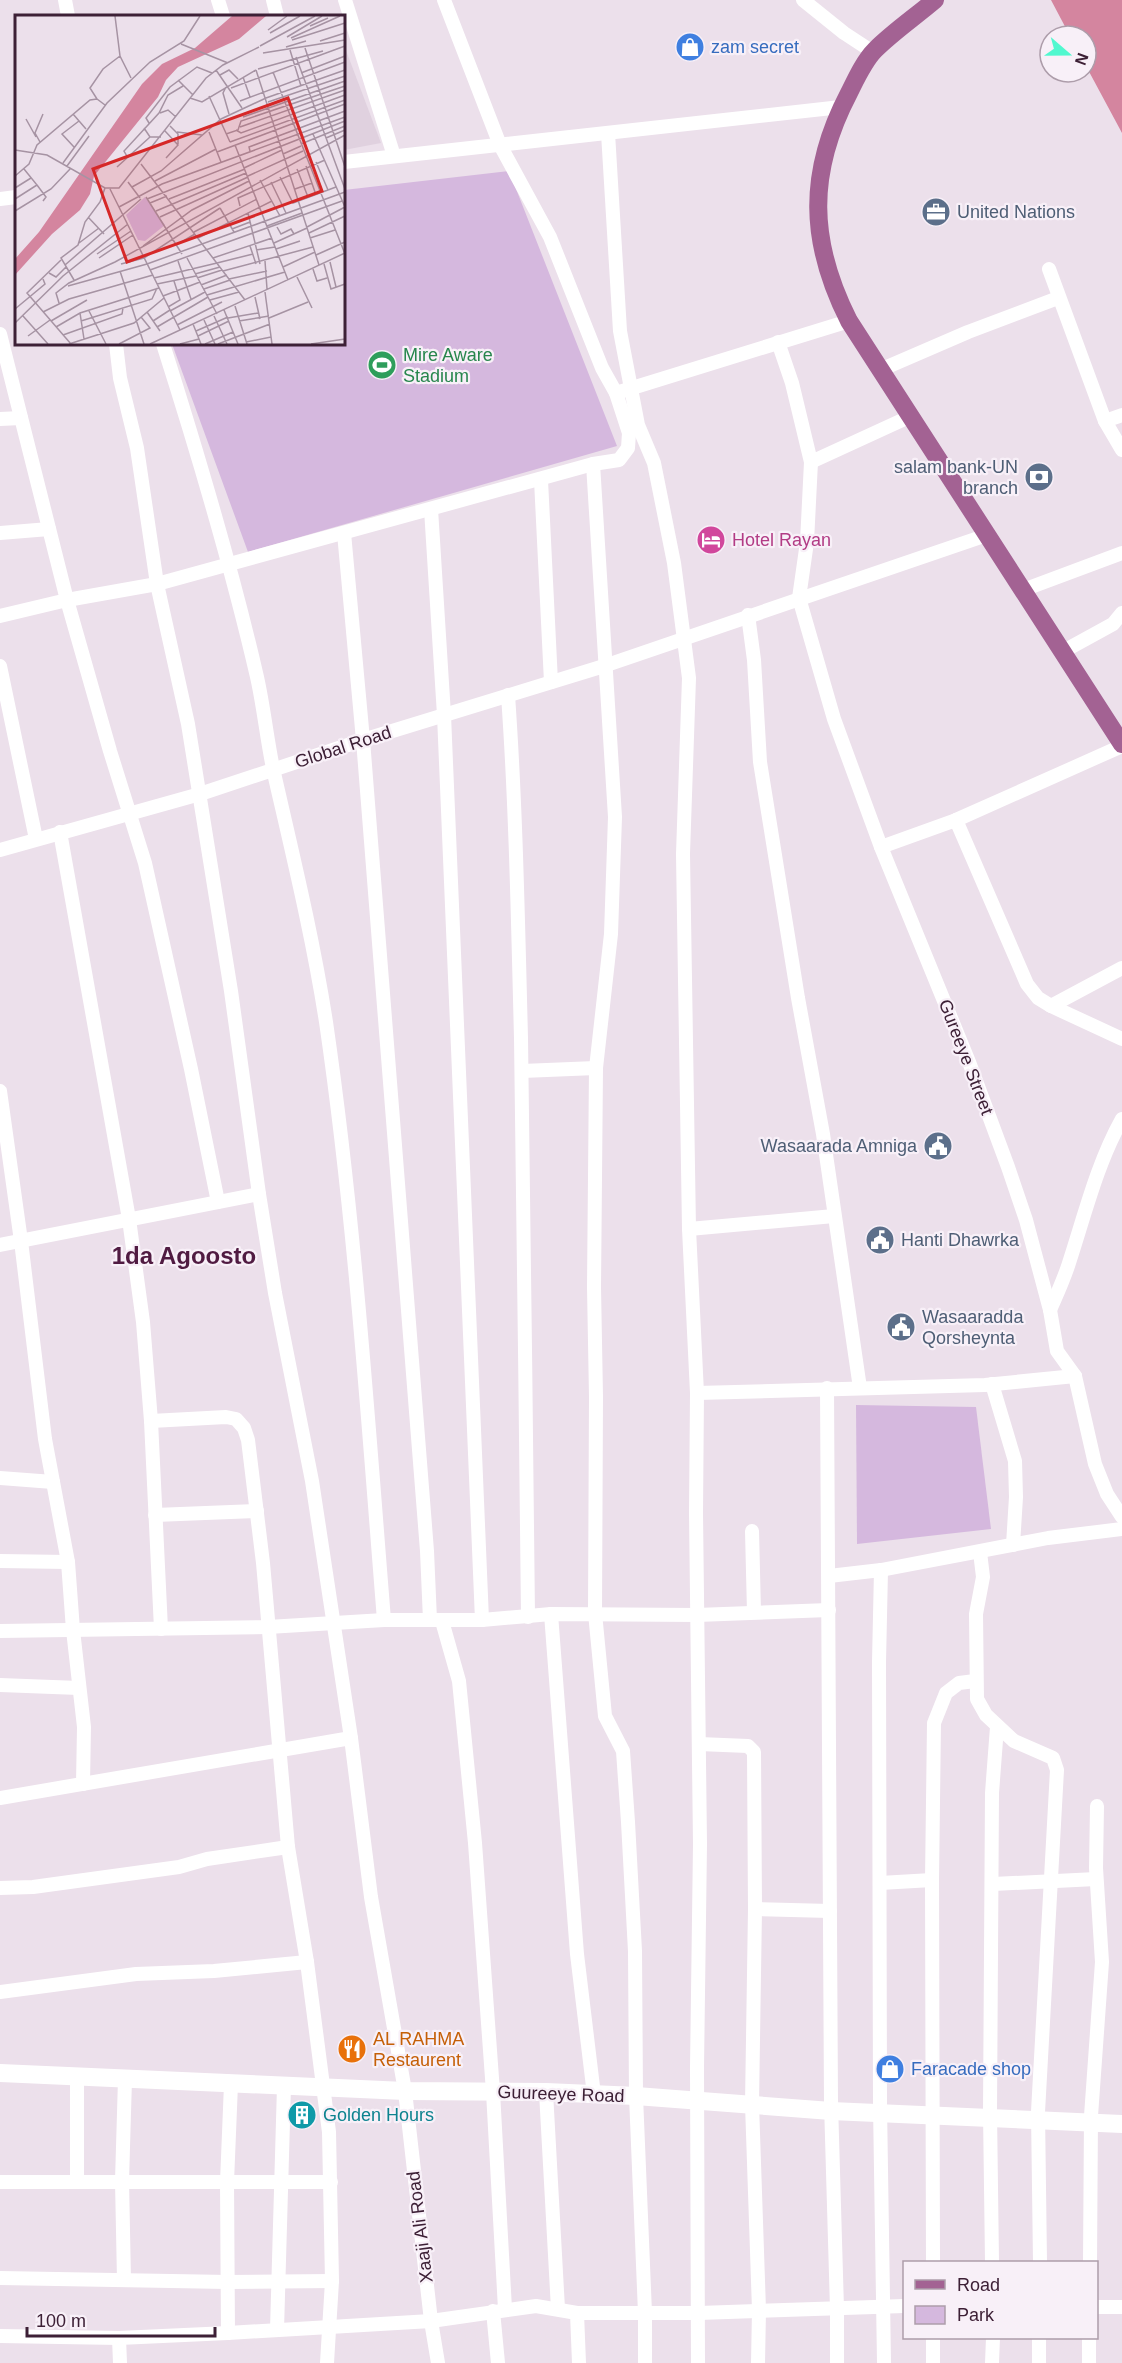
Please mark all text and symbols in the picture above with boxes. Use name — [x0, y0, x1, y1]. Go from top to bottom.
inset map — [15, 15, 345, 345]
north arrow — [1038, 24, 1098, 84]
shop icon: zam secret — [674, 31, 706, 63]
place label: zam secret — [711, 37, 799, 57]
text: N — [1072, 51, 1092, 67]
office icon: United Nations — [920, 196, 952, 228]
place label: United Nations — [957, 202, 1075, 222]
place label: Mire Aware Stadium — [403, 345, 493, 386]
sports icon: Mire Aware Stadium — [366, 349, 398, 381]
place label: salam bank-UN branch — [894, 457, 1018, 498]
bank icon: salam bank-UN branch — [1023, 461, 1055, 493]
hotel icon: Hotel Rayan — [695, 524, 727, 556]
place label: Hotel Rayan — [732, 530, 831, 550]
street label: Global Road — [292, 722, 394, 772]
street label: Gureeye Street — [935, 996, 997, 1118]
public building icon: Wasaarada Amniga — [922, 1130, 954, 1162]
place label: Wasaarada Amniga — [761, 1136, 918, 1156]
public building icon: Hanti Dhawrka — [864, 1224, 896, 1256]
place label: Hanti Dhawrka — [901, 1230, 1020, 1250]
district label: 1da Agoosto — [112, 1242, 256, 1269]
place label: Wasaaradda Qorsheynta — [922, 1307, 1024, 1348]
public building icon: Wasaaradda Qorsheynta — [885, 1311, 917, 1343]
place label: AL RAHMA Restaurent — [373, 2029, 464, 2070]
restaurant icon: AL RAHMA Restaurent — [336, 2033, 368, 2065]
shop icon: Faracade shop — [874, 2053, 906, 2085]
place label: Faracade shop — [911, 2059, 1031, 2079]
street label: Guureeye Road — [497, 2082, 625, 2106]
building icon: Golden Hours — [286, 2099, 318, 2131]
place label: Golden Hours — [323, 2105, 434, 2125]
street label: Xaaji Ali Road — [403, 2170, 437, 2284]
legend — [903, 2261, 1098, 2339]
text: Road — [957, 2275, 1000, 2295]
scale bar — [27, 2300, 214, 2338]
text: Park — [957, 2305, 995, 2325]
text: 100 m — [36, 2311, 86, 2331]

